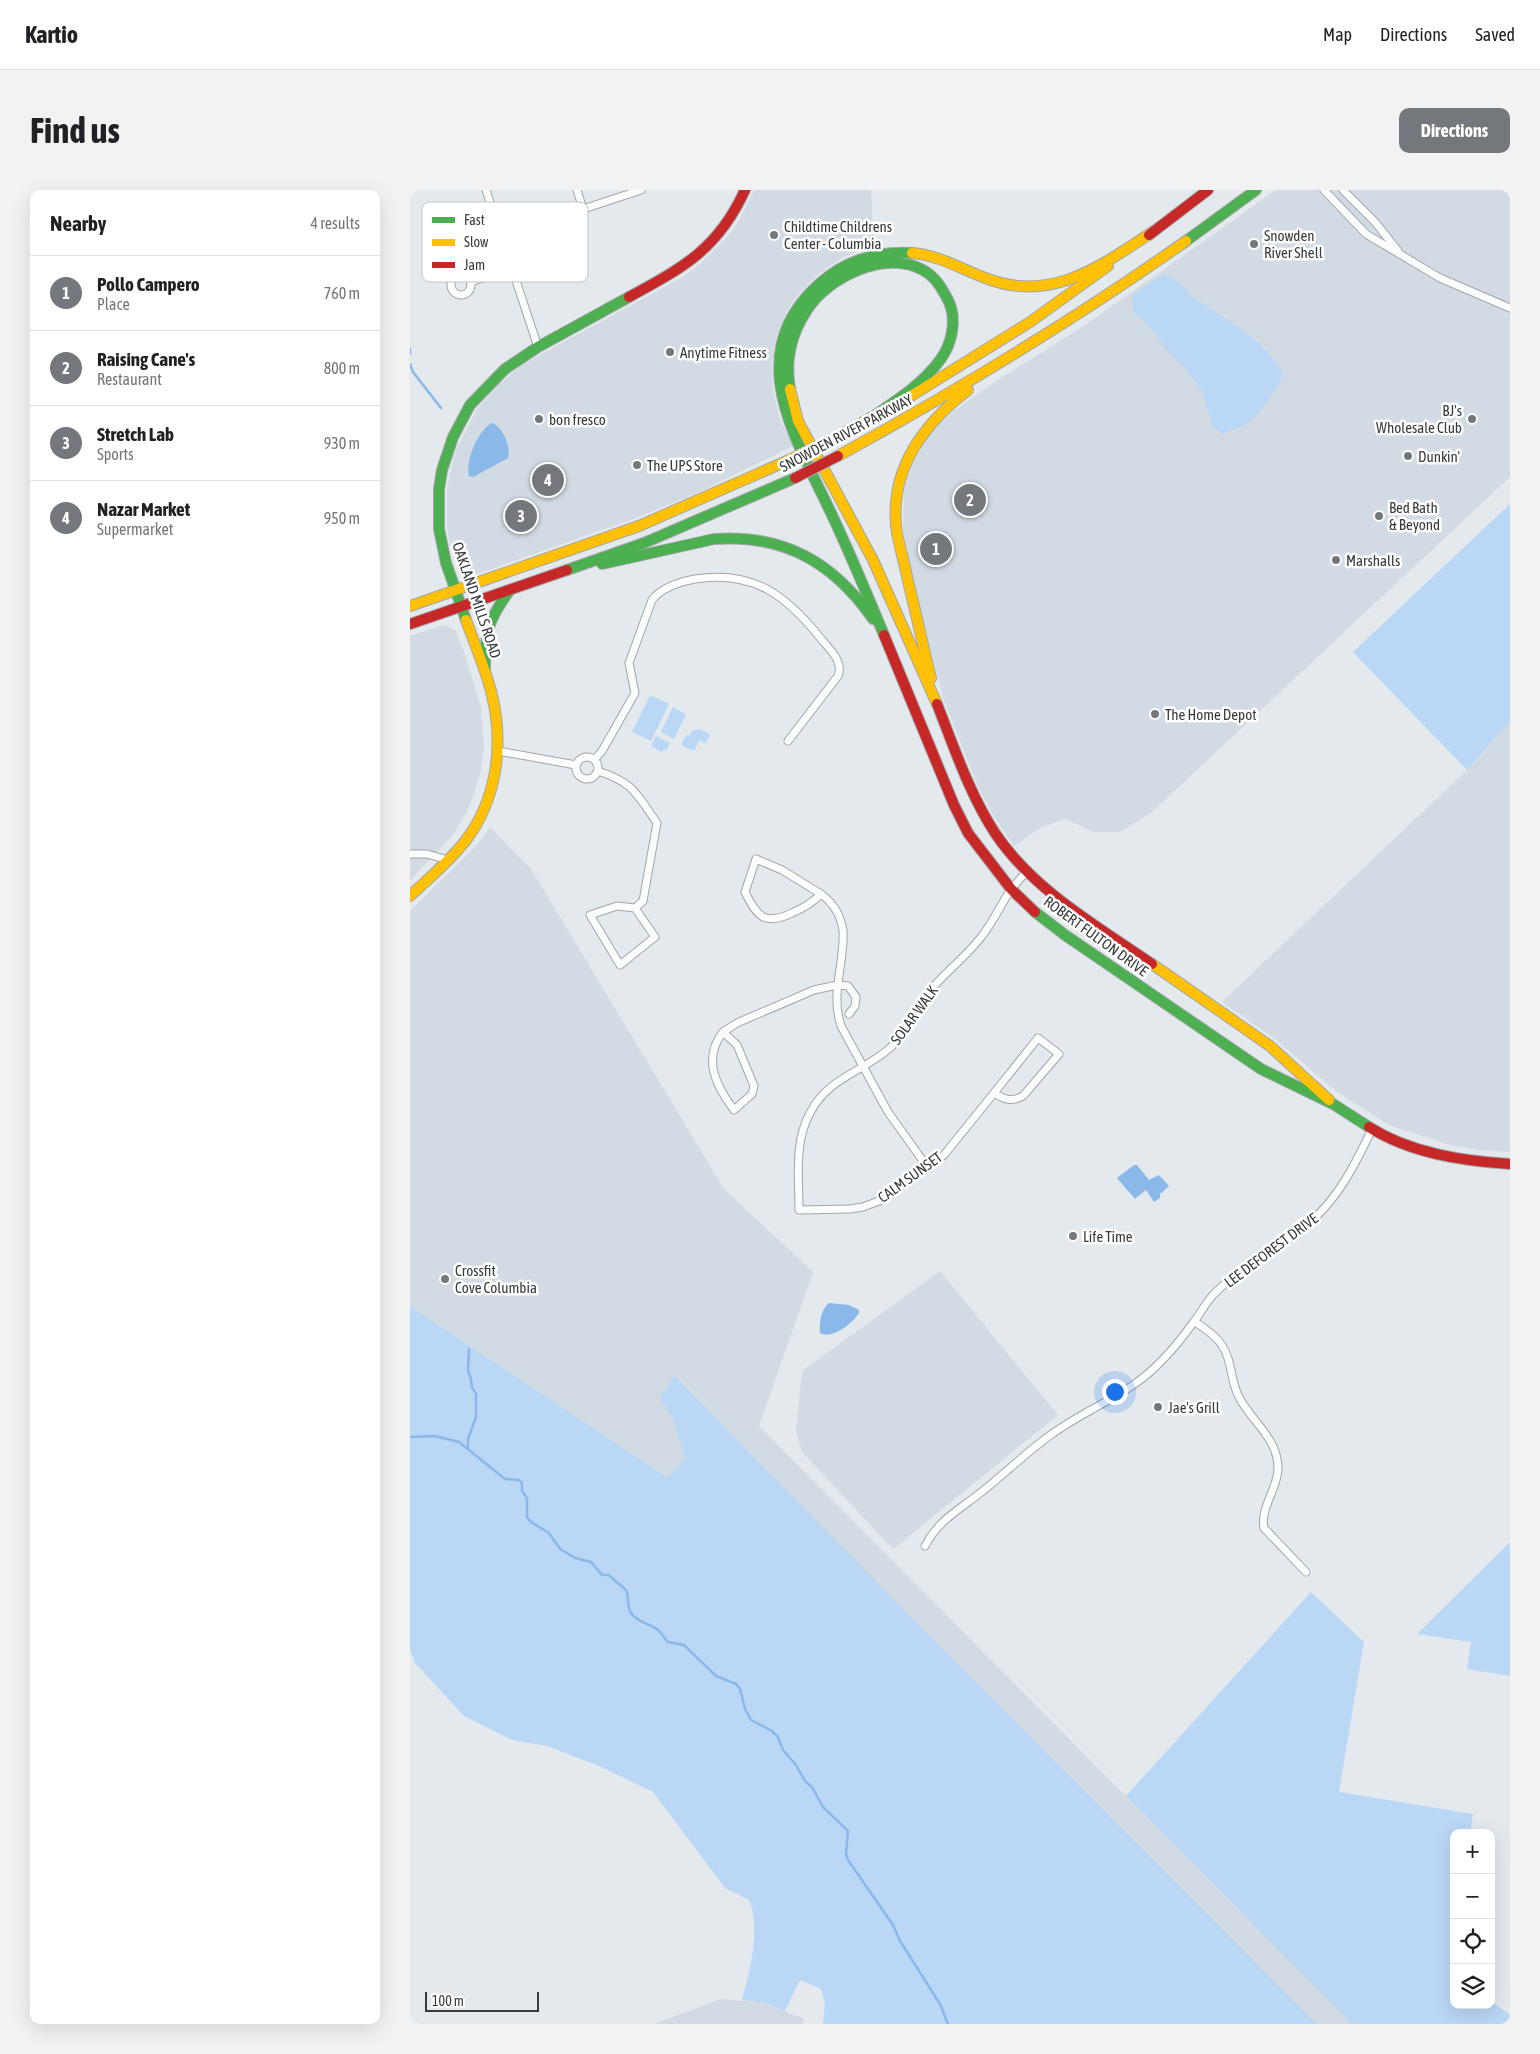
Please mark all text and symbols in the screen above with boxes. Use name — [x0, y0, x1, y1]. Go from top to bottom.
text: Kartio — [25, 21, 78, 48]
text: Map — [1323, 24, 1352, 45]
text: Directions — [1380, 24, 1447, 45]
text: Saved — [1475, 24, 1515, 45]
button: Directions — [1399, 108, 1510, 153]
text: Find us — [30, 110, 120, 150]
legend — [422, 202, 588, 282]
text: Nearby — [50, 211, 106, 235]
text: Fast — [464, 212, 485, 228]
text: 4 results — [310, 214, 360, 232]
place label: Childtime Childrens Center - Columbia — [784, 218, 892, 252]
place label: Snowden River Shell — [1264, 227, 1323, 261]
marker: Childtime Childrens Center - Columbia — [768, 229, 780, 241]
text: Slow — [464, 234, 489, 250]
marker: Snowden River Shell — [1248, 238, 1260, 250]
text: Jam — [464, 257, 485, 273]
text: Pollo Campero — [97, 273, 200, 295]
text: 1 — [62, 284, 70, 302]
text: 760 m — [324, 284, 360, 302]
text: Place — [97, 295, 130, 313]
place label: Anytime Fitness — [680, 344, 767, 361]
marker: Anytime Fitness — [664, 346, 676, 358]
text: Raising Cane's — [97, 348, 195, 370]
text: 2 — [62, 359, 70, 377]
text: 800 m — [324, 359, 360, 377]
text: Restaurant — [97, 370, 162, 388]
street label: SNOWDEN RIVER PARKWAY — [777, 391, 915, 475]
place label: BJ's Wholesale Club — [1376, 402, 1462, 436]
place label: bon fresco — [549, 411, 606, 428]
marker: bon fresco — [533, 413, 545, 425]
marker: BJ's Wholesale Club — [1466, 413, 1478, 425]
text: Stretch Lab — [97, 423, 174, 445]
text: 3 — [62, 434, 70, 452]
text: 930 m — [324, 434, 360, 452]
text: Sports — [97, 445, 134, 463]
place label: Dunkin' — [1418, 448, 1460, 465]
marker: Dunkin' — [1402, 450, 1414, 462]
place label: The UPS Store — [647, 457, 723, 474]
marker: The UPS Store — [631, 459, 643, 471]
pin: 4 — [532, 461, 564, 499]
pin: 2 — [954, 481, 986, 519]
pin: 3 — [505, 497, 537, 535]
text: Nazar Market — [97, 498, 190, 520]
place label: Bed Bath & Beyond — [1389, 499, 1440, 533]
text: 4 — [62, 509, 70, 527]
text: 950 m — [324, 509, 360, 527]
marker: Bed Bath & Beyond — [1373, 510, 1385, 522]
text: Supermarket — [97, 520, 173, 538]
pin: 1 — [920, 530, 952, 568]
street label: OAKLAND MILLS ROAD — [449, 540, 505, 660]
place label: Marshalls — [1346, 552, 1400, 569]
marker: Marshalls — [1330, 554, 1342, 566]
place label: The Home Depot — [1165, 706, 1257, 723]
marker: The Home Depot — [1149, 708, 1161, 720]
street label: ROBERT FULTON DRIVE — [1041, 893, 1152, 980]
street label: SOLAR WALK — [887, 982, 941, 1048]
street label: CALM SUNSET — [875, 1148, 946, 1206]
street label: LEE DEFOREST DRIVE — [1221, 1209, 1322, 1291]
place label: Life Time — [1083, 1228, 1133, 1245]
marker: Life Time — [1067, 1230, 1079, 1242]
place label: Crossfit Cove Columbia — [455, 1262, 537, 1296]
marker: Crossfit Cove Columbia — [439, 1273, 451, 1285]
your location — [1102, 1379, 1128, 1405]
place label: Jae's Grill — [1168, 1399, 1220, 1416]
marker: Jae's Grill — [1152, 1401, 1164, 1413]
map controls — [1450, 1829, 1495, 2009]
button: + — [1450, 1829, 1495, 1874]
button: − — [1450, 1874, 1495, 1919]
button: locate — [1450, 1919, 1495, 1964]
button: layers — [1450, 1964, 1495, 2009]
scale bar — [425, 1989, 539, 2012]
text: 100 m — [432, 1993, 464, 2009]

